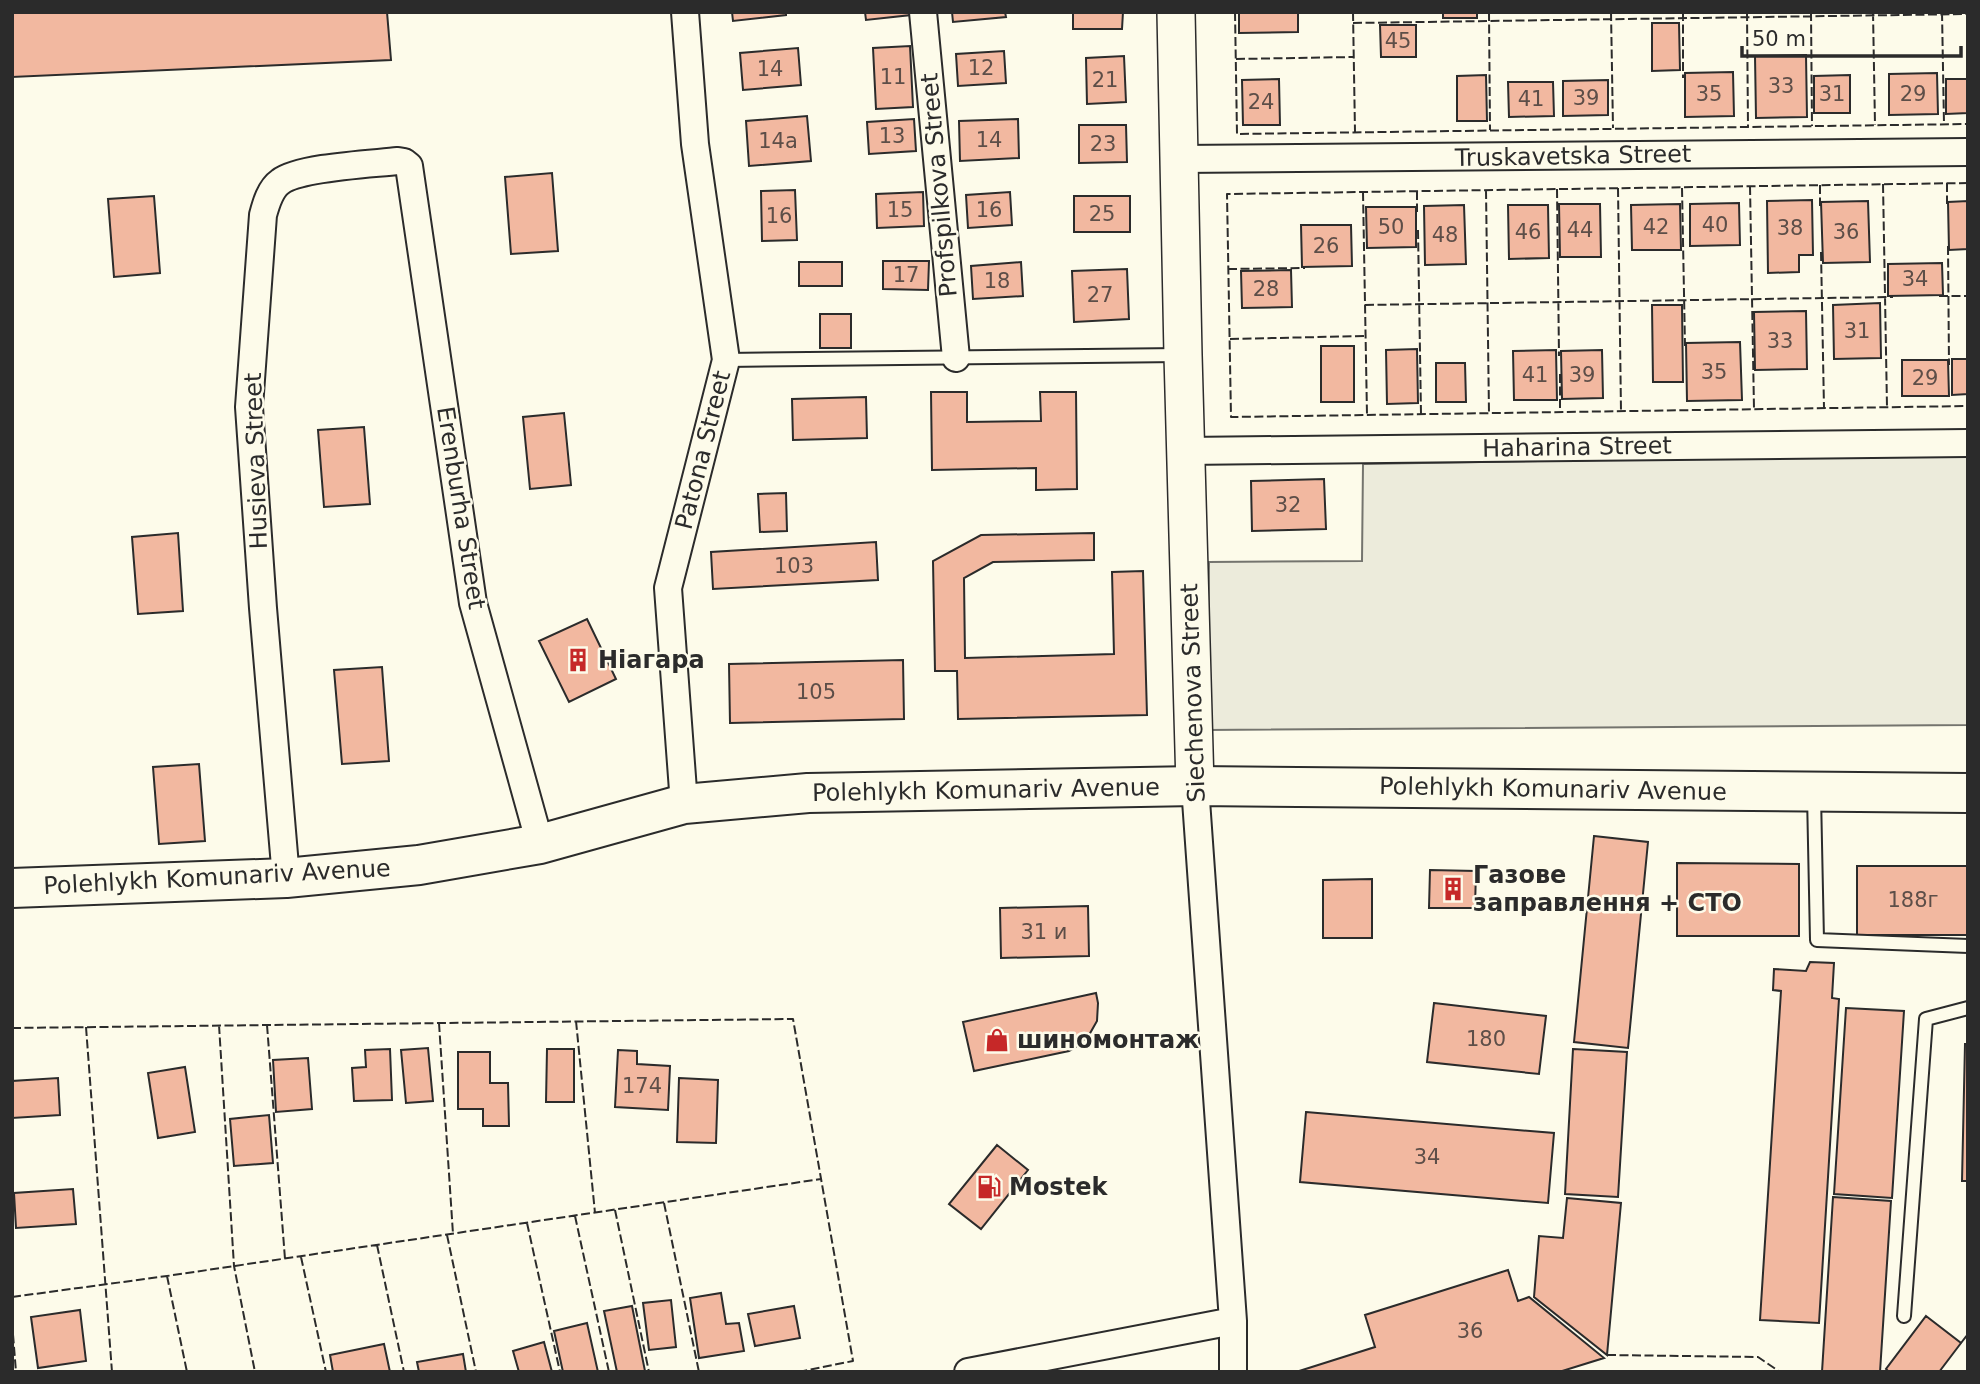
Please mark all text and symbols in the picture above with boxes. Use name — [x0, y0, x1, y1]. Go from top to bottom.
scale bar — [1742, 14, 1961, 58]
text: 50 m — [1752, 27, 1806, 51]
house number: 45 — [1385, 29, 1411, 53]
house number: 12 — [968, 56, 994, 80]
house number: 14 — [757, 57, 783, 81]
house number: 11 — [880, 65, 906, 89]
house number: 21 — [1092, 68, 1118, 92]
street label: Profspilkova Street — [915, 72, 963, 298]
house number: 33 — [1768, 74, 1794, 98]
house number: 35 — [1696, 82, 1722, 106]
house number: 31 — [1819, 82, 1845, 106]
house number: 29 — [1900, 82, 1926, 106]
house number: 39 — [1573, 86, 1599, 110]
house number: 41 — [1518, 87, 1544, 111]
house number: 24 — [1248, 90, 1274, 114]
house number: 13 — [879, 124, 905, 148]
house number: 14 — [976, 128, 1002, 152]
house number: 14а — [758, 129, 798, 153]
house number: 23 — [1090, 132, 1116, 156]
street label: Truskavetska Street — [1454, 140, 1691, 172]
house number: 15 — [887, 198, 913, 222]
house number: 16 — [976, 198, 1002, 222]
house number: 25 — [1089, 202, 1115, 226]
house number: 16 — [766, 204, 792, 228]
house number: 40 — [1702, 213, 1728, 237]
house number: 50 — [1378, 215, 1404, 239]
house number: 42 — [1643, 215, 1669, 239]
house number: 38 — [1777, 216, 1803, 240]
house number: 44 — [1567, 218, 1593, 242]
house number: 46 — [1515, 220, 1541, 244]
house number: 36 — [1833, 220, 1859, 244]
house number: 48 — [1432, 223, 1458, 247]
house number: 26 — [1313, 234, 1339, 258]
house number: 17 — [893, 263, 919, 287]
house number: 34 — [1902, 267, 1928, 291]
house number: 18 — [984, 269, 1010, 293]
house number: 28 — [1253, 277, 1279, 301]
house number: 27 — [1087, 283, 1113, 307]
house number: 31 — [1844, 319, 1870, 343]
house number: 33 — [1767, 329, 1793, 353]
house number: 35 — [1701, 360, 1727, 384]
house number: 41 — [1522, 363, 1548, 387]
house number: 39 — [1569, 363, 1595, 387]
house number: 29 — [1912, 366, 1938, 390]
street label: Patona Street — [670, 368, 736, 532]
street label: Husieva Street — [239, 372, 273, 550]
street label: Erenburha Street — [431, 405, 491, 611]
street label: Haharina Street — [1482, 431, 1672, 463]
house number: 32 — [1275, 493, 1301, 517]
house number: 103 — [774, 554, 814, 578]
street label: Siechenova Street — [1175, 583, 1211, 803]
building icon: Ніагара — [564, 646, 592, 674]
place label: Ніагара — [598, 646, 705, 674]
house number: 105 — [796, 680, 836, 704]
street label: Polehlykh Komunariv Avenue — [1379, 772, 1727, 806]
street label: Polehlykh Komunariv Avenue — [812, 773, 1160, 807]
street label: Polehlykh Komunariv Avenue — [43, 854, 391, 900]
place label: Газове заправлення + СТО — [1473, 861, 1742, 917]
building icon: Газове заправлення + СТО — [1439, 875, 1467, 903]
house number: 188г — [1887, 888, 1939, 912]
house number: 31 и — [1020, 920, 1068, 944]
shop icon: шиномонтаж — [983, 1026, 1011, 1054]
place label: шиномонтаж — [1017, 1026, 1199, 1054]
house number: 180 — [1466, 1027, 1506, 1051]
house number: 174 — [622, 1074, 662, 1098]
house number: 34 — [1414, 1145, 1440, 1169]
fuel station icon: Mostek — [975, 1173, 1003, 1201]
place label: Mostek — [1009, 1173, 1108, 1201]
house number: 36 — [1457, 1319, 1483, 1343]

